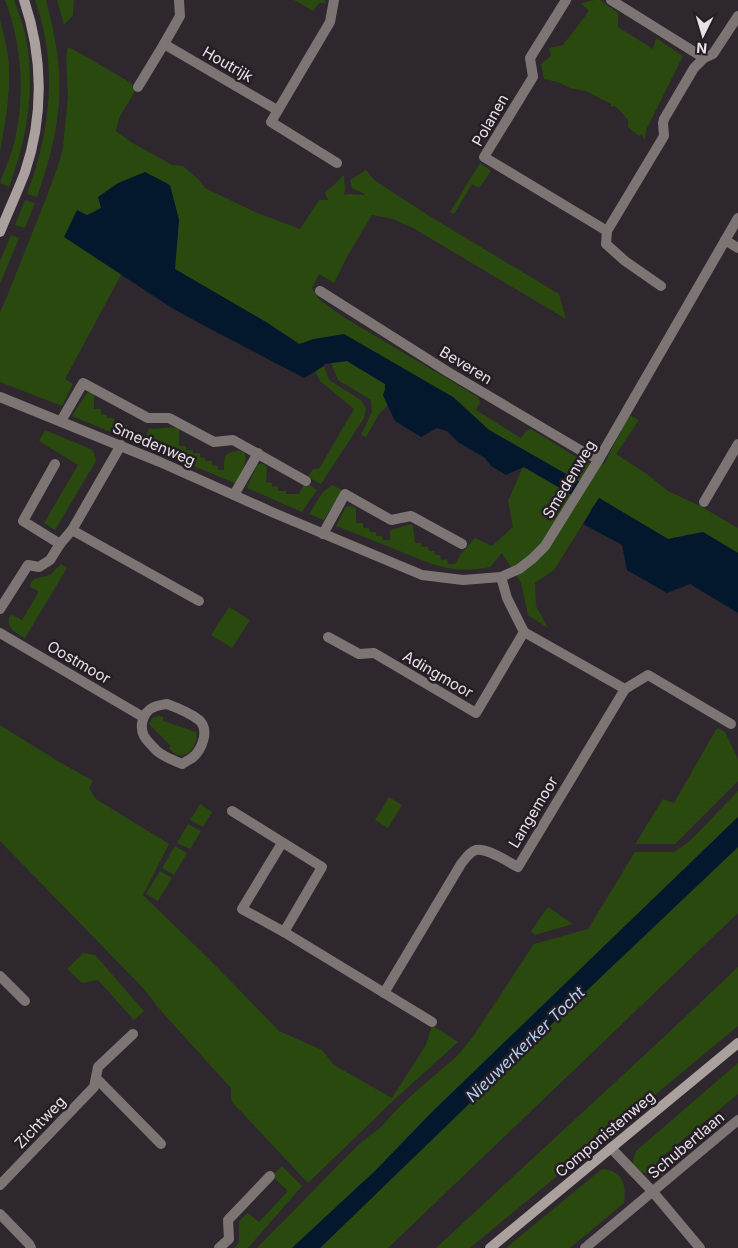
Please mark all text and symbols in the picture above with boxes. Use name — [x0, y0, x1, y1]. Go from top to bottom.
north arrow — [678, 10, 728, 60]
text: N — [696, 40, 708, 57]
street label: Houtrijk — [199, 42, 257, 86]
street label: Polanen — [468, 91, 512, 149]
street label: Beveren — [436, 342, 496, 388]
street label: Smedenweg — [110, 418, 198, 470]
street label: Smedenweg — [538, 436, 600, 522]
street label: Oostmoor — [44, 636, 114, 688]
street label: Adingmoor — [399, 646, 477, 702]
street label: Langemoor — [504, 772, 562, 851]
water label: Nieuwerkerker Tocht — [461, 982, 589, 1106]
street label: Componistenweg — [551, 1087, 659, 1181]
street label: Zichtweg — [10, 1092, 70, 1152]
street label: Schubertlaan — [644, 1108, 728, 1182]

